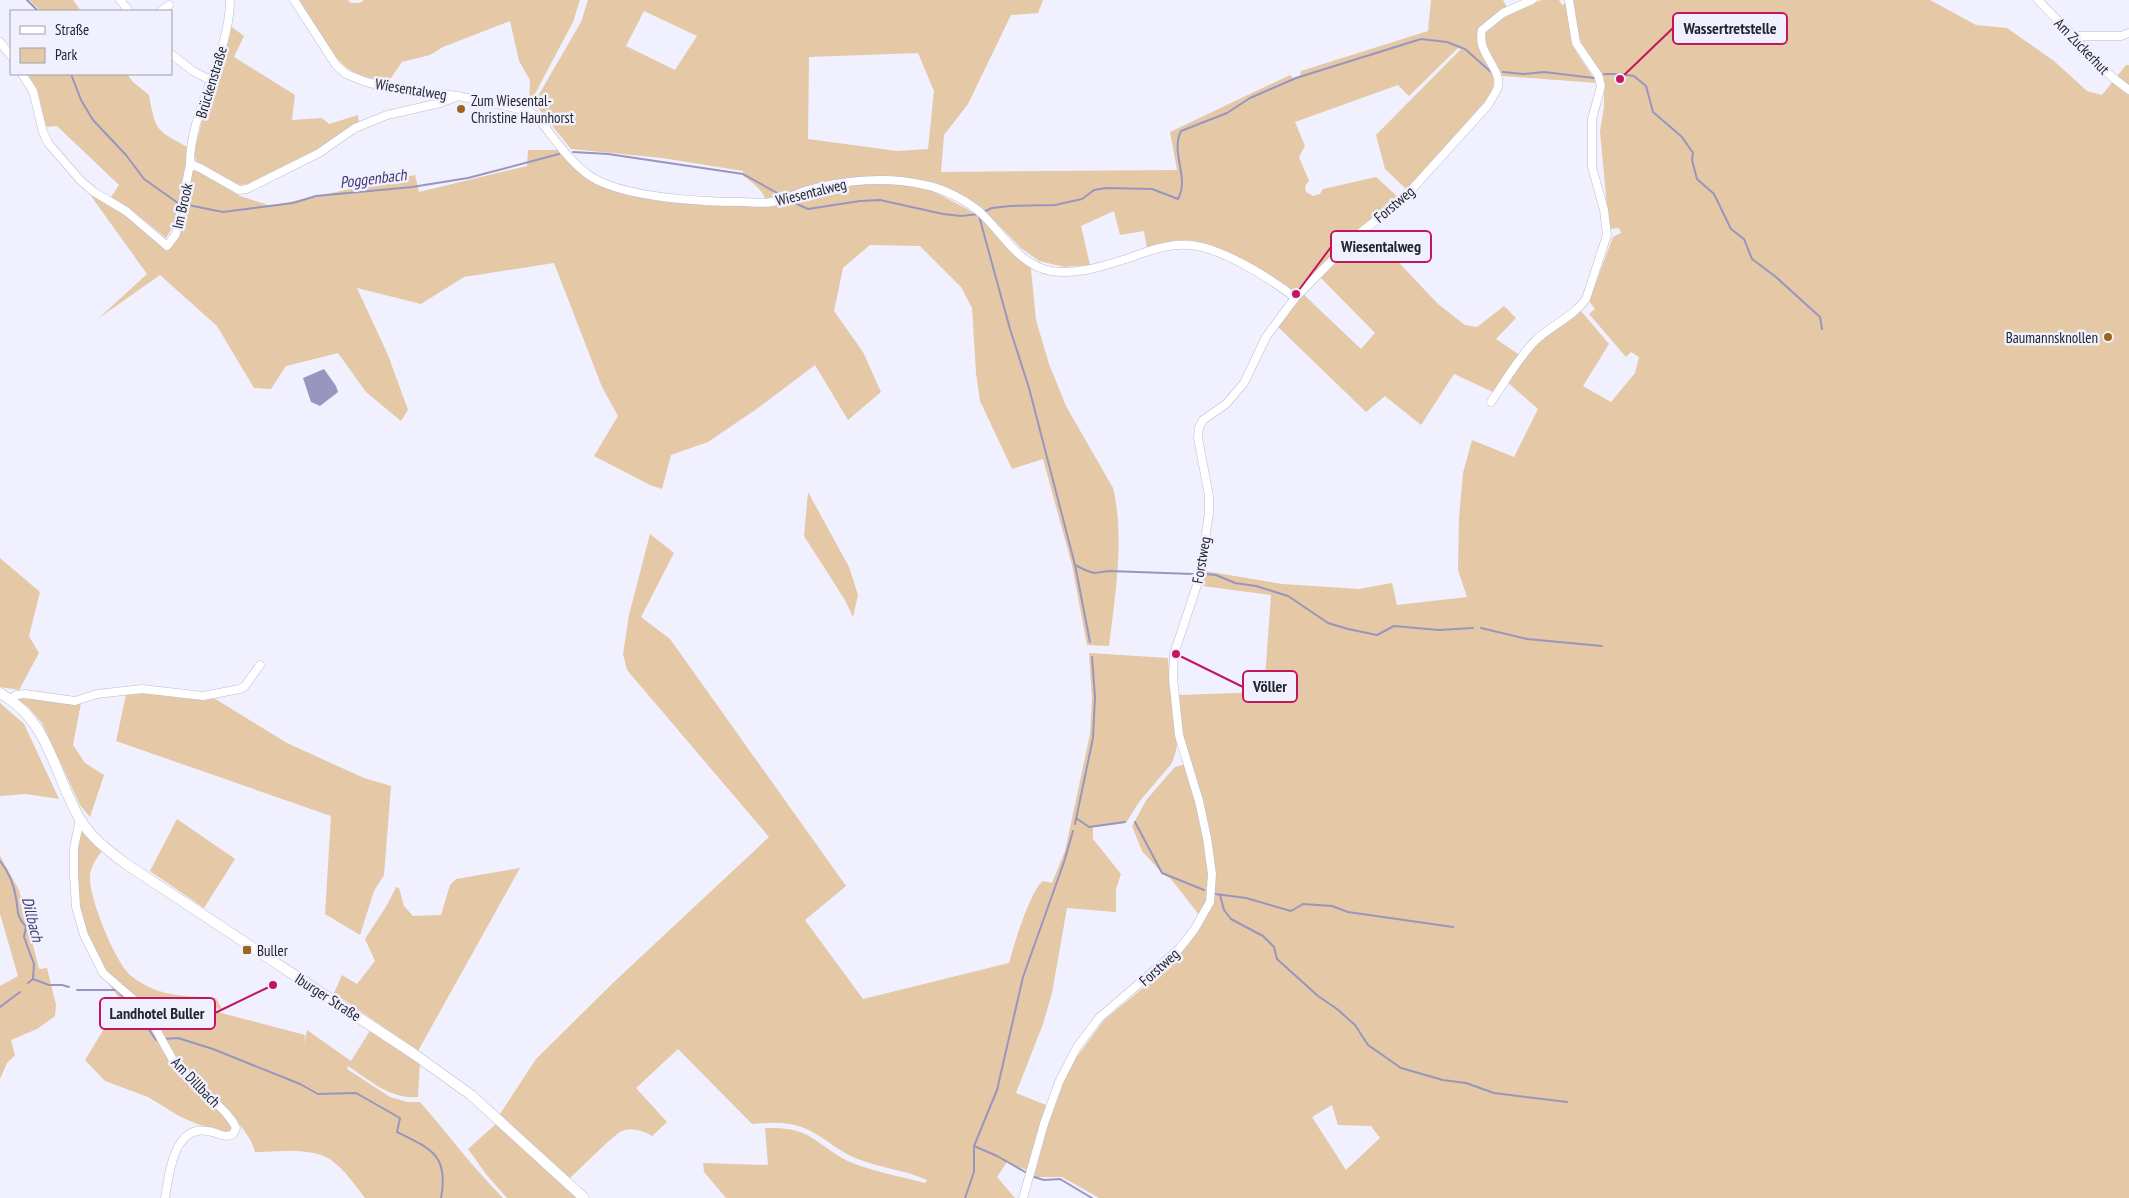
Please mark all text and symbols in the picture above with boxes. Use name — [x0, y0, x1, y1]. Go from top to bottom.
legend — [10, 10, 172, 75]
callout: Wassertretstelle — [1673, 13, 1787, 44]
street label: Am Zuckerhut — [2050, 14, 2114, 78]
text: Wassertretstelle — [1682, 18, 1777, 38]
text: Straße — [55, 20, 89, 39]
street label: Brückenstraße — [191, 44, 231, 120]
text: Park — [55, 45, 77, 64]
street label: Wiesentalweg — [374, 74, 448, 104]
place label: Zum Wiesental- Christine Haunhorst — [471, 91, 574, 127]
marker: Zum Wiesental- Christine Haunhorst — [455, 103, 467, 115]
water label: Poggenbach — [338, 164, 409, 192]
street label: Wiesentalweg — [774, 174, 848, 210]
street label: Im Brook — [168, 181, 197, 231]
street label: Forstweg — [1370, 182, 1418, 226]
callout: Wiesentalweg — [1331, 231, 1431, 262]
text: Wiesentalweg — [1340, 236, 1421, 256]
place label: Baumannsknollen — [2006, 328, 2098, 347]
marker: Baumannsknollen — [2102, 331, 2114, 343]
street label: Forstweg — [1188, 535, 1214, 585]
callout: Völler — [1243, 671, 1297, 702]
text: Völler — [1252, 676, 1287, 696]
water label: Dillbach — [18, 895, 48, 944]
place label: Buller — [257, 941, 289, 960]
marker: Buller — [241, 944, 253, 956]
street label: Forstweg — [1135, 944, 1183, 990]
street label: Iburger Straße — [291, 969, 365, 1025]
callout: Landhotel Buller — [100, 998, 215, 1029]
text: Landhotel Buller — [110, 1003, 205, 1023]
street label: Am Dillbach — [167, 1053, 225, 1111]

